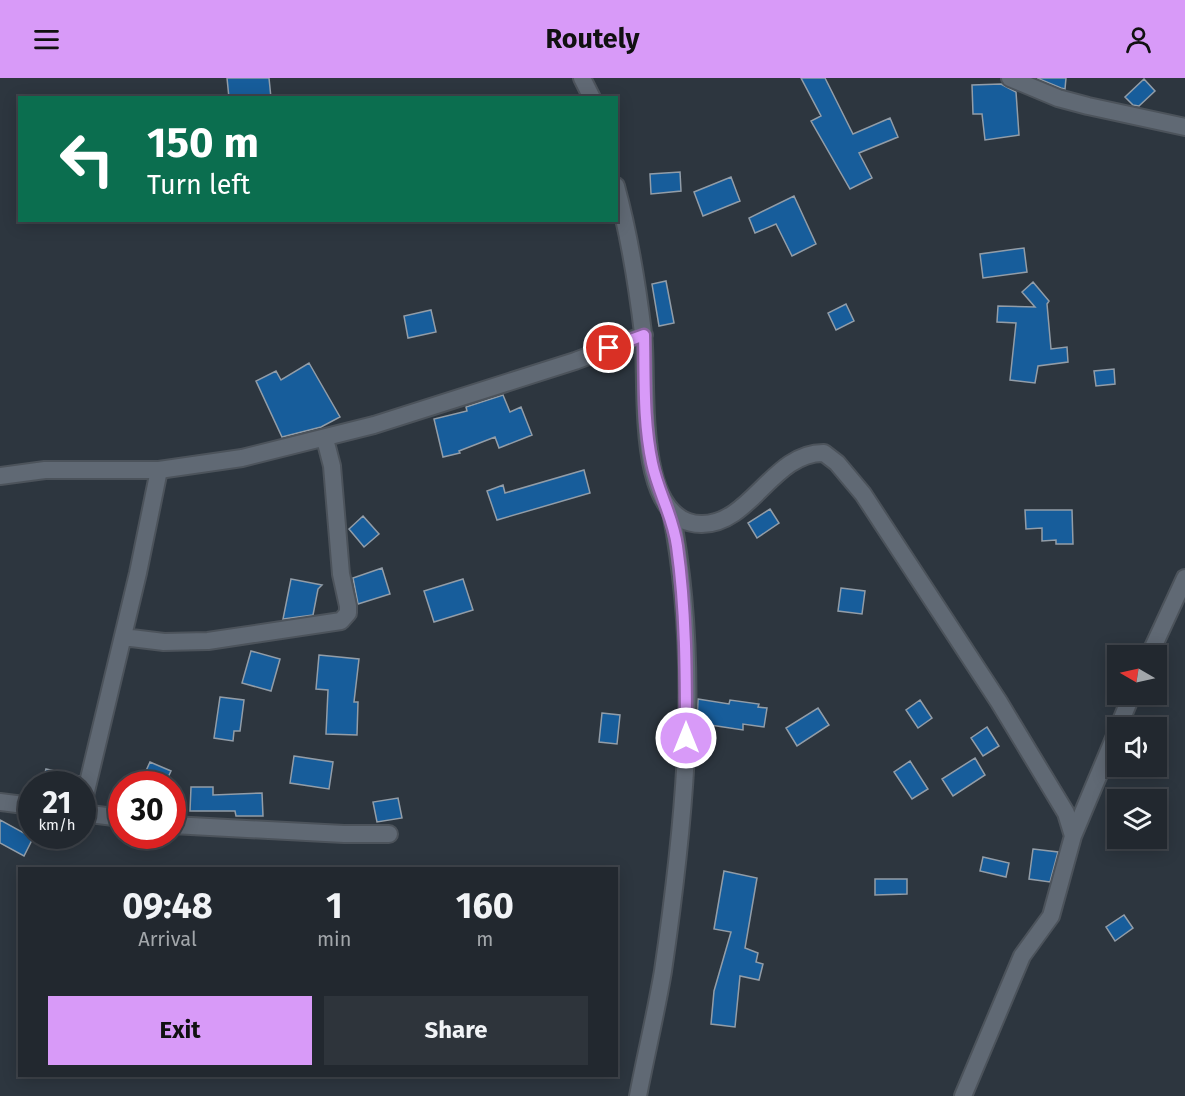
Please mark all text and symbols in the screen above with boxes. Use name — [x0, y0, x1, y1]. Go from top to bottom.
icon: menu — [30, 23, 63, 56]
text: Routely — [545, 23, 640, 55]
icon: person — [1122, 23, 1155, 56]
text: 150 m — [147, 118, 259, 168]
icon: left — [48, 120, 126, 198]
text: Turn left — [147, 169, 250, 201]
pin — [583, 322, 634, 373]
icon: arrive — [592, 331, 625, 364]
north arrow — [1107, 645, 1167, 705]
map controls — [1107, 645, 1167, 849]
position arrow — [654, 706, 718, 770]
button: sound — [1107, 717, 1167, 777]
speed limit sign: 30 — [108, 771, 186, 849]
text: 21 — [43, 785, 71, 821]
button: layers — [1107, 789, 1167, 849]
text: km/h — [38, 816, 76, 834]
text: 09:48 — [122, 884, 213, 928]
text: 1 — [326, 884, 343, 928]
text: 160 — [456, 884, 514, 928]
text: Arrival — [138, 927, 197, 951]
text: min — [317, 927, 351, 951]
text: m — [476, 927, 493, 951]
button: Exit — [48, 996, 312, 1065]
button: Share — [324, 996, 588, 1065]

